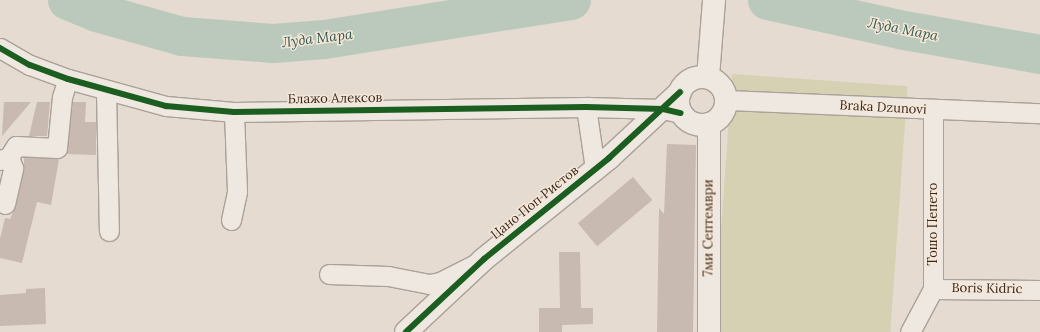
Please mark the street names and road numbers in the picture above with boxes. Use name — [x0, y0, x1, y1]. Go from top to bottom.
street label: Блажо Алексов — [288, 90, 382, 108]
street label: Braka Dzunovi — [839, 98, 927, 118]
street label: Цано Поп Ристов — [488, 163, 582, 243]
street label: 7ми Септември — [701, 179, 717, 277]
street label: Тошо Пепето — [925, 183, 941, 265]
street label: Boris Kidric — [951, 281, 1023, 297]

